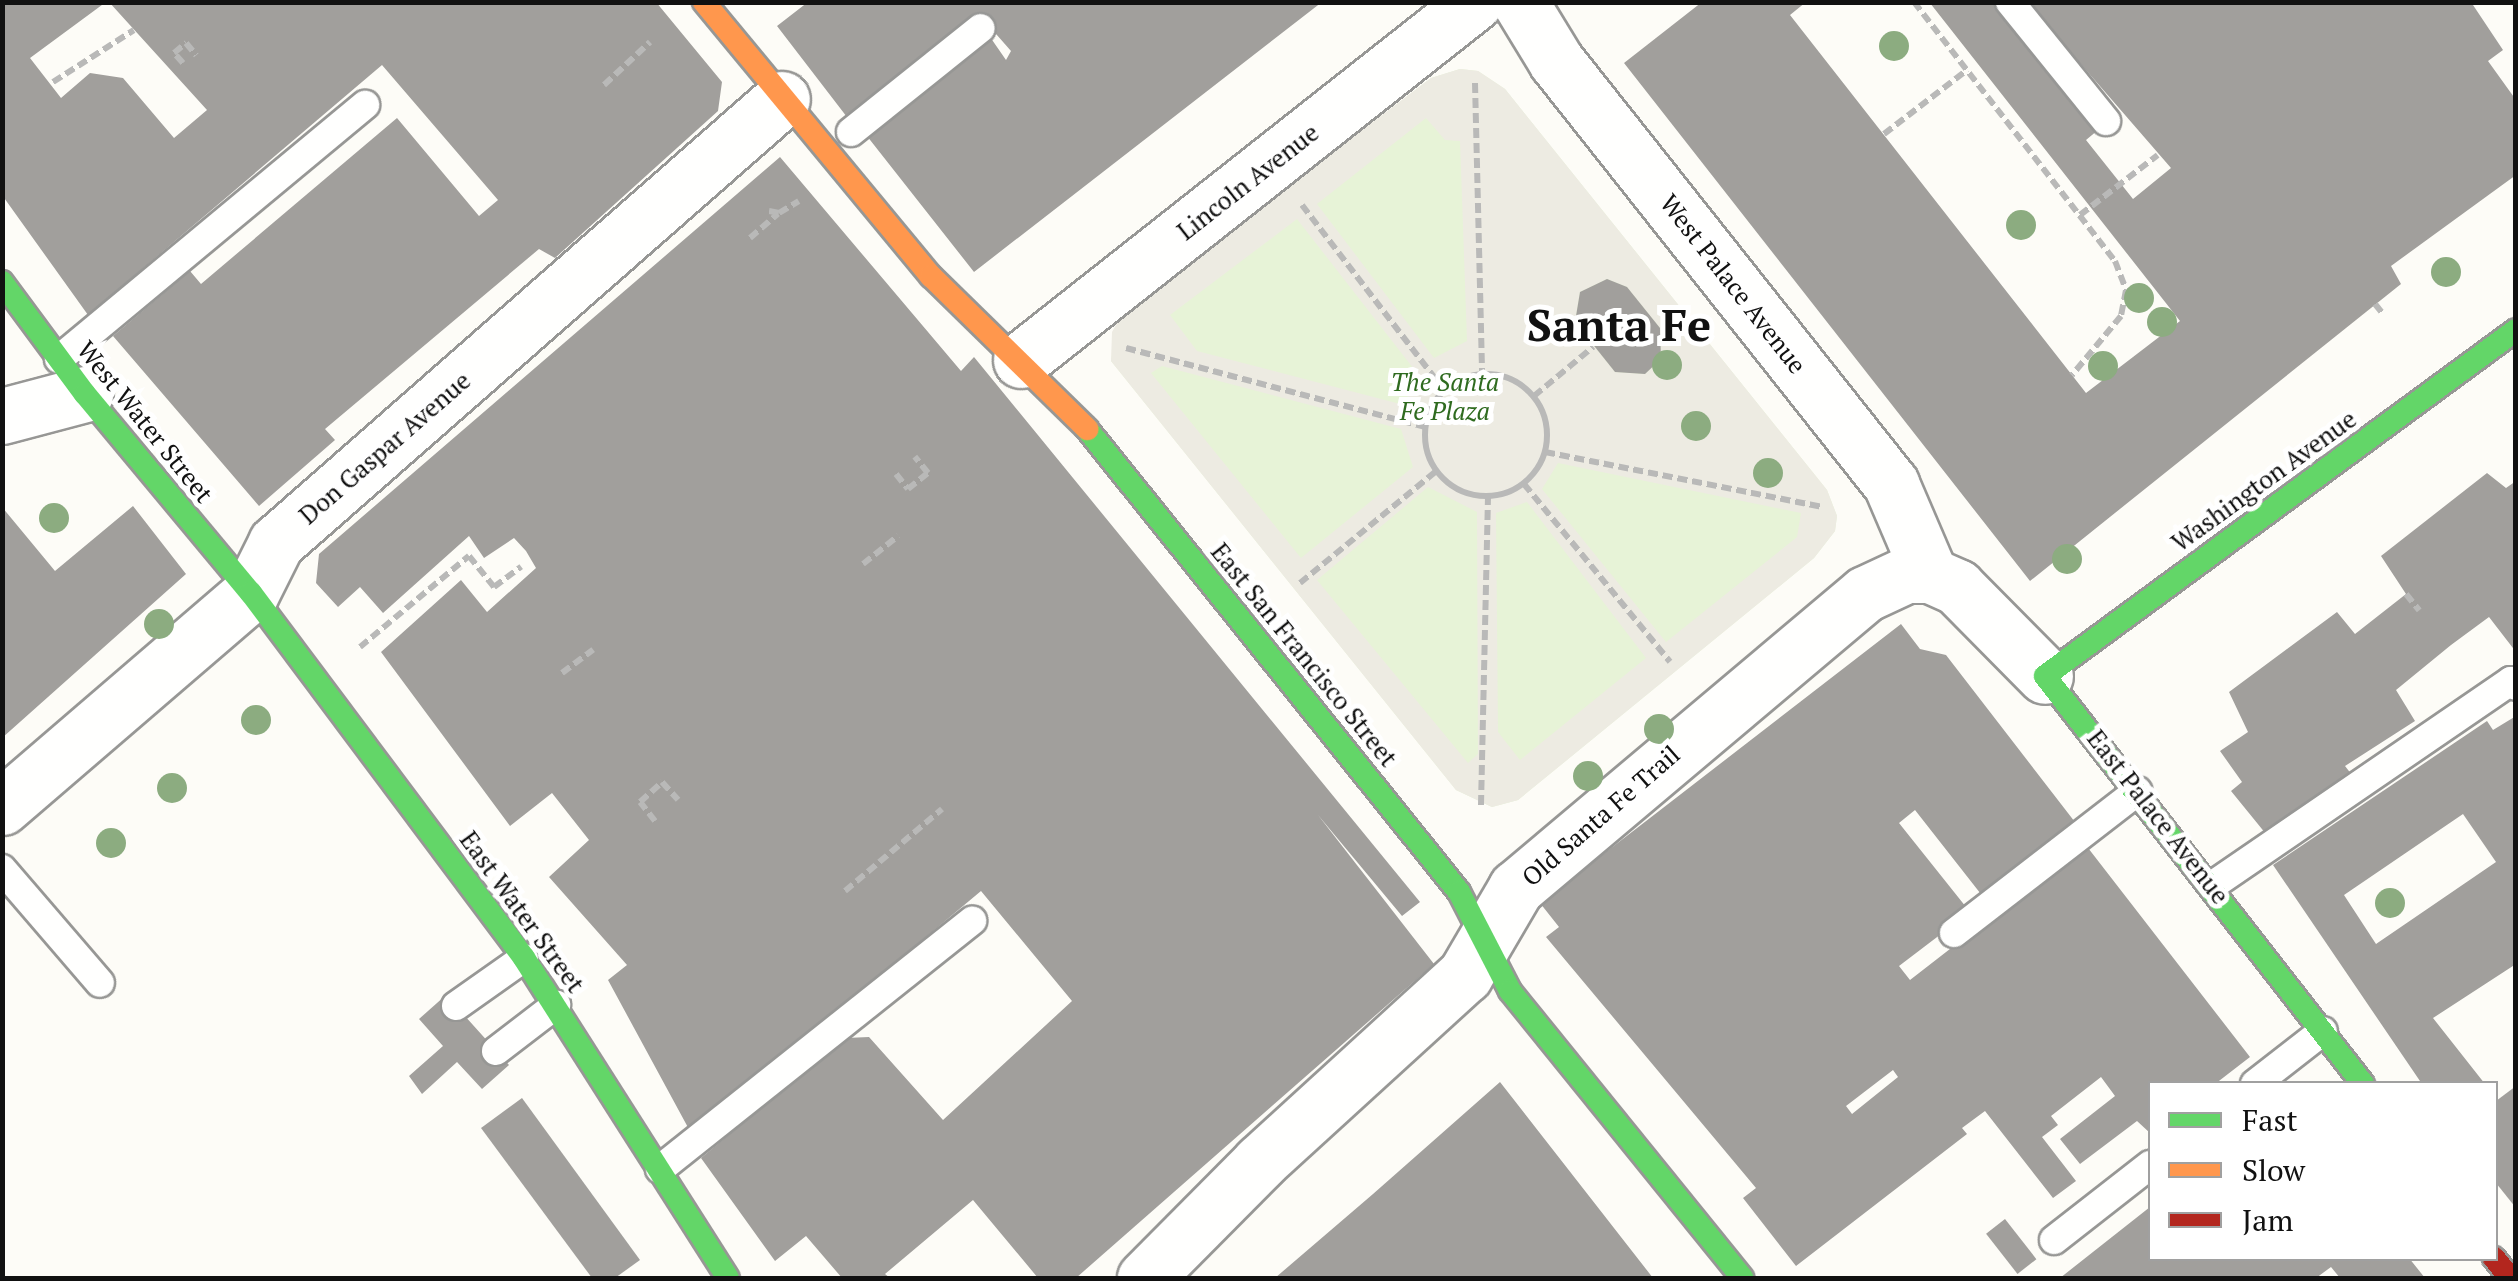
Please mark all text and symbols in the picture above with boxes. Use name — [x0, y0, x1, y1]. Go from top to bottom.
street label: Lincoln Avenue — [1171, 117, 1325, 247]
street label: West Palace Avenue — [1654, 188, 1812, 380]
district label: Santa Fe — [1527, 298, 1711, 352]
street label: West Water Street — [71, 335, 219, 509]
street label: Don Gaspar Avenue — [293, 365, 477, 531]
park label: The Santa Fe Plaza — [1391, 368, 1499, 427]
street label: Washington Avenue — [2166, 404, 2362, 558]
street label: East San Francisco Street — [1205, 537, 1403, 773]
street label: East Palace Avenue — [2081, 724, 2235, 910]
street label: Old Santa Fe Trail — [1516, 739, 1686, 893]
street label: East Water Street — [453, 826, 591, 998]
legend — [2148, 1081, 2498, 1261]
text: Fast — [2242, 1100, 2298, 1140]
text: Slow — [2242, 1150, 2305, 1190]
text: Jam — [2242, 1200, 2293, 1240]

